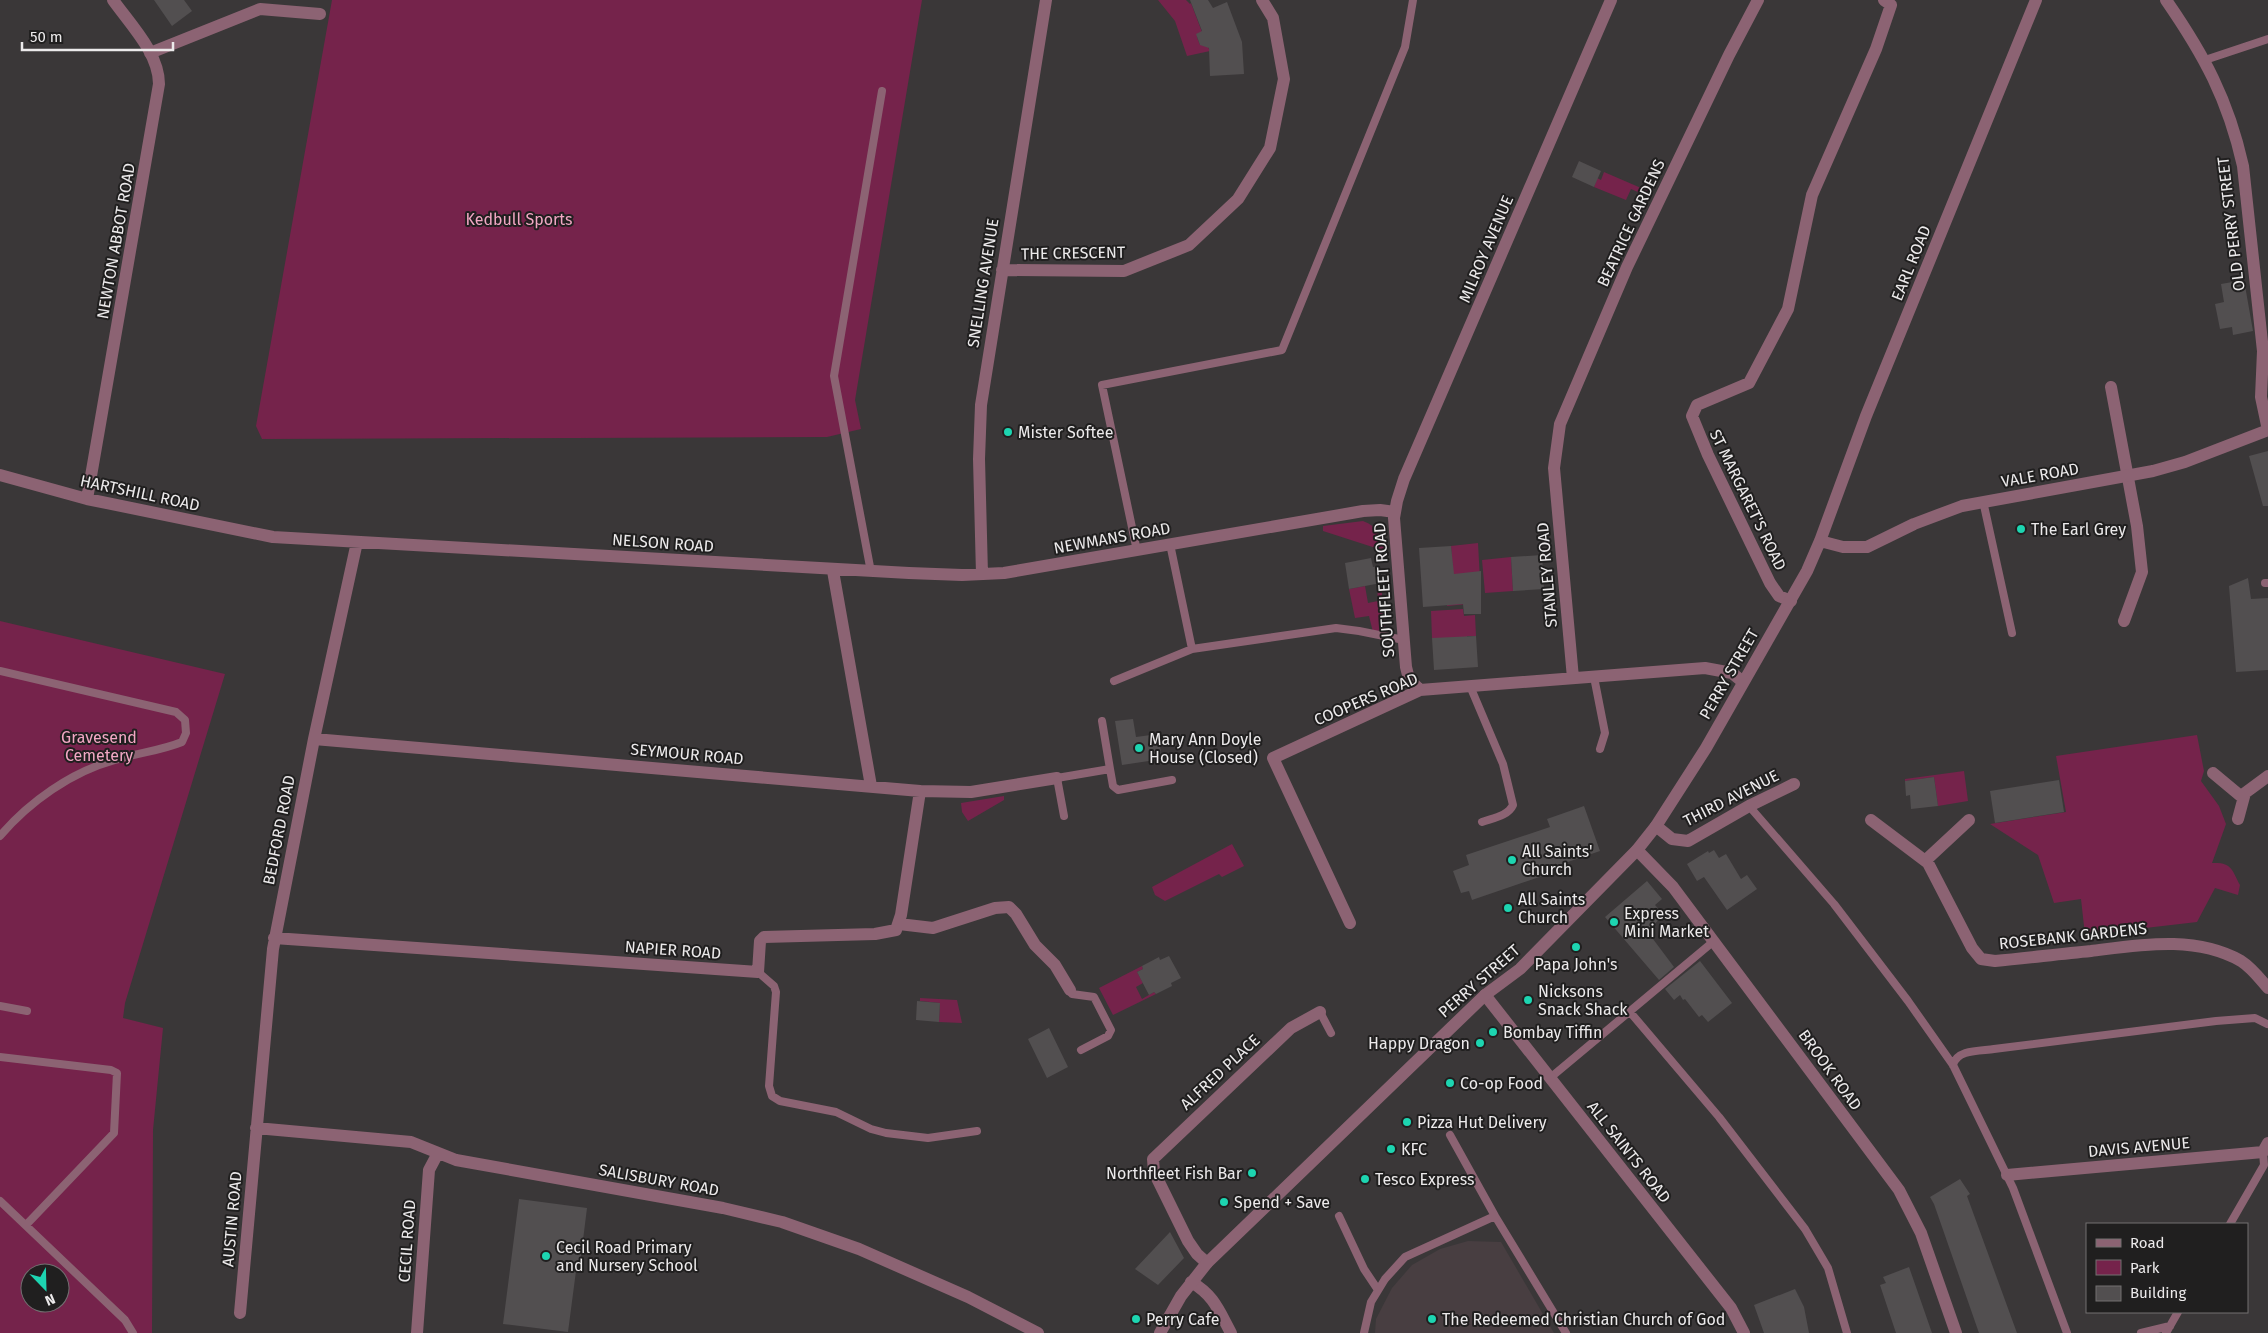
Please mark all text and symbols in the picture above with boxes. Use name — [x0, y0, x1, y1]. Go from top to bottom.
scale bar — [22, 20, 174, 52]
text: 50 m — [30, 28, 63, 46]
street label: OLD PERRY STREET — [2213, 155, 2249, 292]
street label: BEATRICE GARDENS — [1593, 156, 1669, 290]
street label: NEWTON ABBOT ROAD — [93, 161, 139, 321]
street label: MILROY AVENUE — [1455, 192, 1517, 306]
park label: Kedbull Sports — [466, 210, 572, 229]
street label: SNELLING AVENUE — [963, 217, 1003, 349]
street label: EARL ROAD — [1887, 223, 1935, 303]
street label: THE CRESCENT — [1021, 243, 1126, 263]
place label: Mister Softee — [1018, 423, 1114, 442]
marker: Mister Softee — [1002, 426, 1014, 438]
street label: ST MARGARET'S ROAD — [1706, 426, 1790, 574]
street label: VALE ROAD — [2000, 459, 2080, 491]
street label: HARTSHILL ROAD — [78, 471, 202, 515]
street label: NEWMANS ROAD — [1052, 518, 1172, 558]
place label: The Earl Grey — [2031, 520, 2126, 539]
street label: SOUTHFLEET ROAD — [1370, 522, 1398, 658]
street label: STANLEY ROAD — [1533, 522, 1561, 628]
marker: The Earl Grey — [2015, 523, 2027, 535]
street label: NELSON ROAD — [611, 530, 715, 556]
street label: PERRY STREET — [1695, 625, 1763, 723]
street label: COOPERS ROAD — [1311, 669, 1421, 729]
park label: Gravesend Cemetery — [61, 728, 137, 765]
place label: Mary Ann Doyle House (Closed) — [1149, 730, 1261, 767]
street label: SEYMOUR ROAD — [630, 740, 744, 768]
marker: Mary Ann Doyle House (Closed) — [1133, 742, 1145, 754]
street label: THIRD AVENUE — [1680, 766, 1782, 830]
street label: BEDFORD ROAD — [259, 774, 299, 886]
place label: All Saints' Church — [1522, 842, 1593, 879]
marker: All Saints' Church — [1506, 854, 1518, 866]
place label: All Saints Church — [1518, 890, 1585, 927]
marker: All Saints Church — [1502, 902, 1514, 914]
place label: Express Mini Market — [1624, 904, 1709, 941]
marker: Express Mini Market — [1608, 916, 1620, 928]
street label: ROSEBANK GARDENS — [1998, 919, 2148, 953]
street label: NAPIER ROAD — [624, 937, 722, 963]
street label: PERRY STREET — [1434, 940, 1524, 1021]
marker: Papa John's — [1570, 941, 1582, 953]
place label: Papa John's — [1534, 955, 1618, 974]
place label: Nicksons Snack Shack — [1538, 982, 1628, 1019]
marker: Nicksons Snack Shack — [1522, 994, 1534, 1006]
place label: Bombay Tiffin — [1503, 1023, 1602, 1042]
marker: Bombay Tiffin — [1487, 1026, 1499, 1038]
street label: BROOK ROAD — [1794, 1026, 1866, 1114]
street label: ALFRED PLACE — [1176, 1030, 1264, 1114]
place label: Happy Dragon — [1368, 1034, 1470, 1053]
marker: Happy Dragon — [1474, 1037, 1486, 1049]
place label: Co-op Food — [1460, 1074, 1543, 1093]
marker: Co-op Food — [1444, 1077, 1456, 1089]
street label: ALL SAINTS ROAD — [1583, 1097, 1675, 1207]
place label: Pizza Hut Delivery — [1417, 1113, 1547, 1132]
marker: Pizza Hut Delivery — [1401, 1116, 1413, 1128]
street label: DAVIS AVENUE — [2087, 1133, 2191, 1161]
place label: KFC — [1401, 1140, 1427, 1159]
marker: KFC — [1385, 1143, 1397, 1155]
street label: SALISBURY ROAD — [597, 1160, 721, 1200]
place label: Northfleet Fish Bar — [1106, 1164, 1243, 1183]
marker: Northfleet Fish Bar — [1246, 1167, 1258, 1179]
street label: AUSTIN ROAD — [218, 1170, 246, 1268]
place label: Tesco Express — [1375, 1170, 1475, 1189]
marker: Tesco Express — [1359, 1173, 1371, 1185]
place label: Spend + Save — [1234, 1193, 1330, 1212]
marker: Spend + Save — [1218, 1196, 1230, 1208]
street label: CECIL ROAD — [395, 1199, 419, 1283]
legend — [2086, 1223, 2248, 1313]
text: Road — [2130, 1234, 2165, 1252]
place label: Cecil Road Primary and Nursery School — [556, 1238, 698, 1275]
marker: Cecil Road Primary and Nursery School — [540, 1250, 552, 1262]
text: Park — [2130, 1259, 2160, 1277]
north arrow — [20, 1263, 70, 1313]
text: Building — [2130, 1284, 2186, 1302]
text: N — [42, 1290, 57, 1309]
place label: Perry Cafe — [1146, 1310, 1219, 1329]
place label: The Redeemed Christian Church of God — [1442, 1310, 1725, 1329]
marker: Perry Cafe — [1130, 1313, 1142, 1325]
marker: The Redeemed Christian Church of God — [1426, 1313, 1438, 1325]

